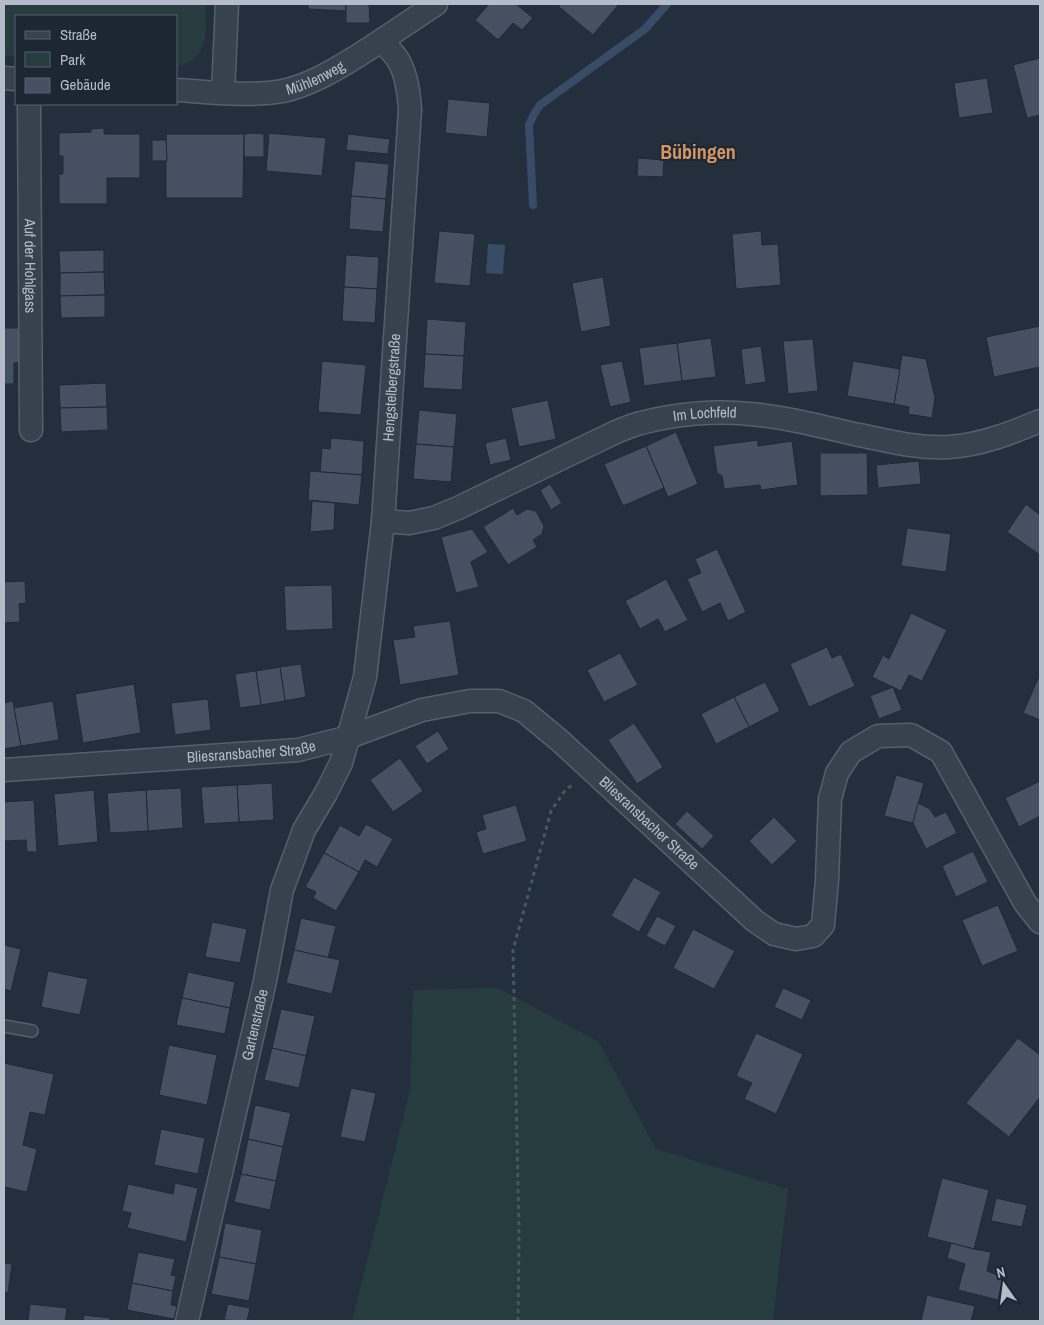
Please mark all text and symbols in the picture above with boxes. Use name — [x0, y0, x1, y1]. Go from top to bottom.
legend — [15, 15, 178, 105]
text: Straße — [60, 24, 97, 45]
text: Park — [60, 49, 86, 70]
street label: Mühlenweg — [283, 55, 349, 100]
text: Gebäude — [60, 74, 111, 95]
district label: Bübingen — [660, 138, 736, 165]
street label: Auf der Hohlgass — [20, 218, 41, 313]
street label: Hengstelbergstraße — [377, 333, 405, 442]
street label: Im Lochfeld — [671, 401, 737, 426]
street label: Bliesransbacher Straße — [186, 735, 318, 768]
street label: Bliesransbacher Straße — [595, 771, 704, 875]
street label: Gartenstraße — [236, 987, 273, 1062]
north arrow — [979, 1260, 1029, 1310]
text: N — [995, 1263, 1007, 1282]

